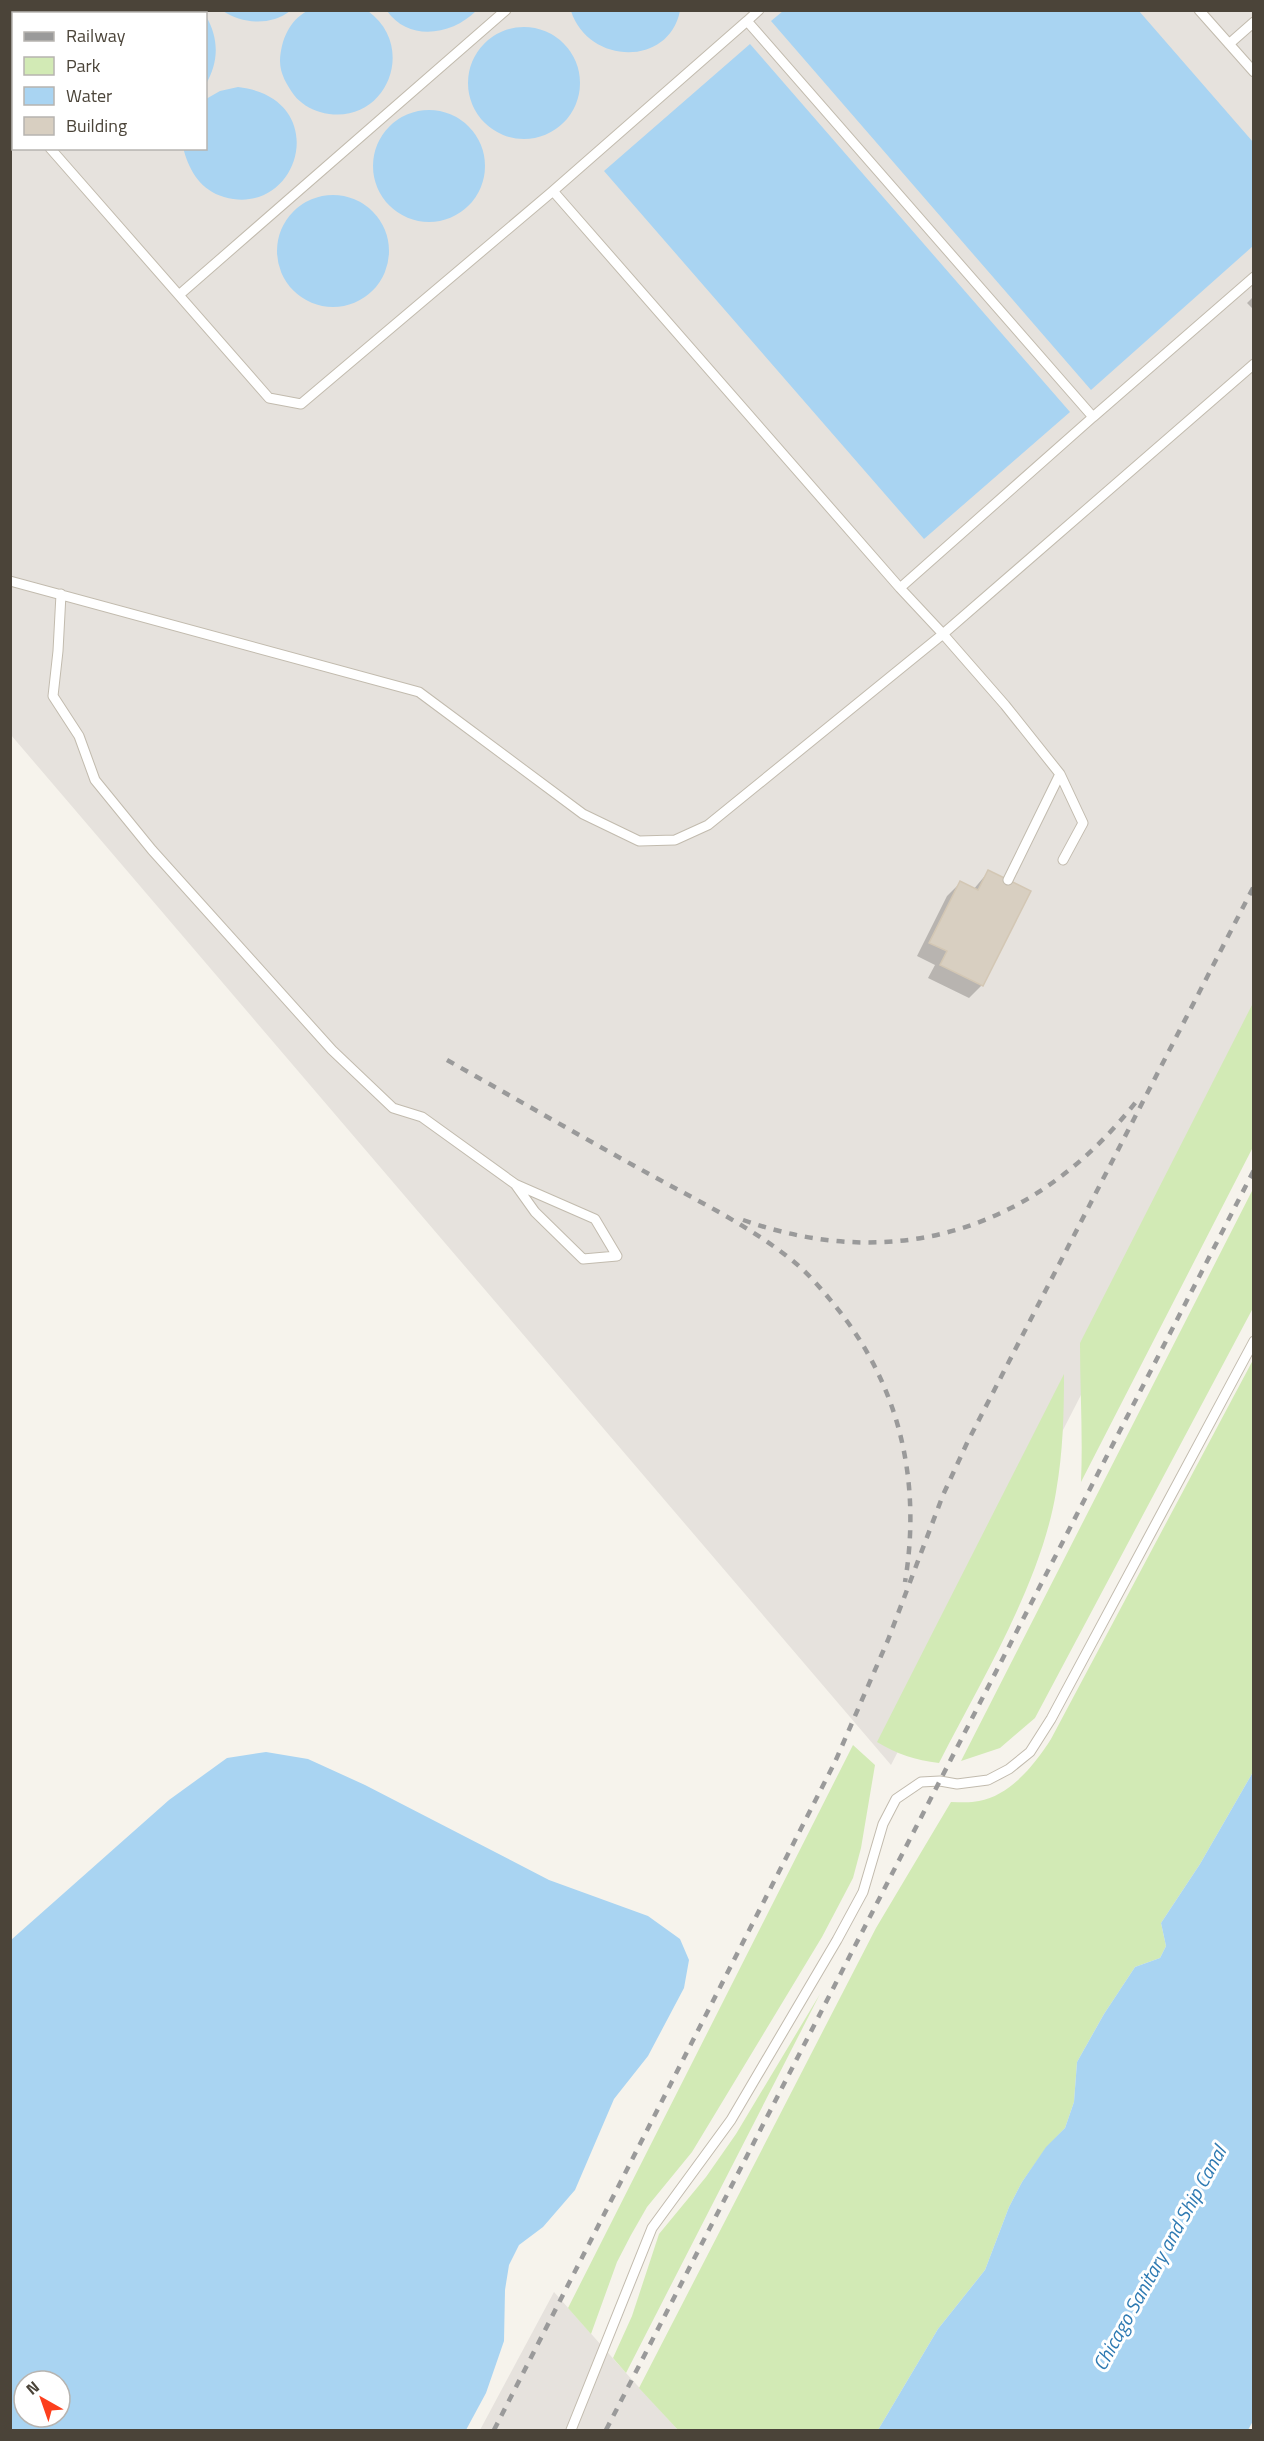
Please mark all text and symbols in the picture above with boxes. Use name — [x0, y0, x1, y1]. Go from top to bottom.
legend — [12, 12, 207, 150]
text: Railway — [66, 22, 126, 49]
text: Park — [66, 52, 101, 79]
text: Water — [66, 82, 112, 109]
text: Building — [66, 112, 127, 139]
water label: Chicago Sanitary and Ship Canal — [1084, 2138, 1235, 2376]
north arrow — [12, 2369, 72, 2429]
text: N — [20, 2375, 44, 2400]

